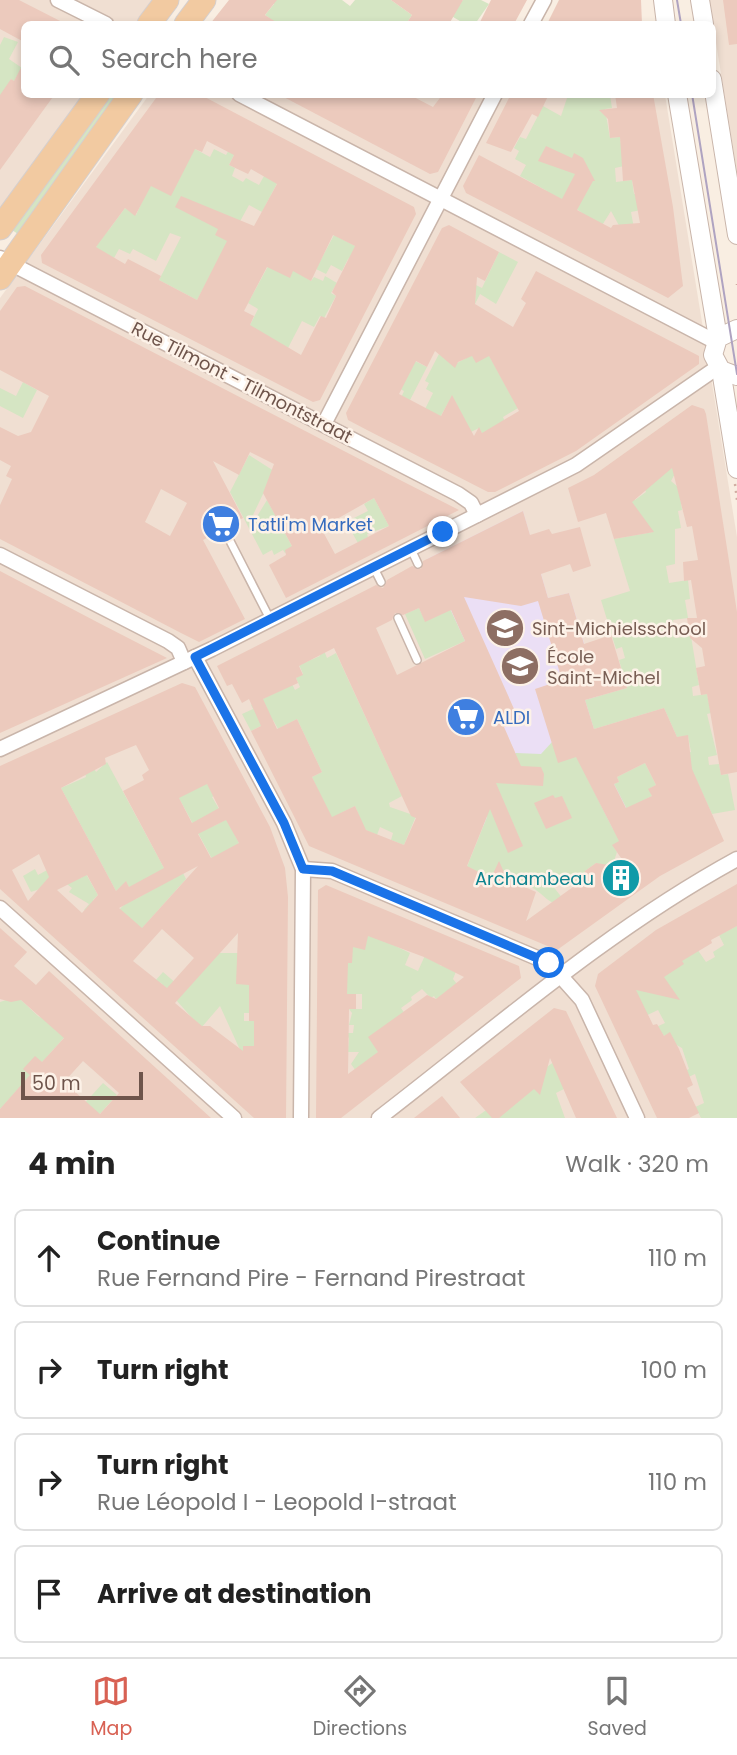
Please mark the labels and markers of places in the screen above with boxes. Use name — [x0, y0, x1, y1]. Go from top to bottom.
supermarket icon: Tatli'm Market — [200, 503, 242, 545]
place label: Tatli'm Market — [248, 512, 373, 537]
school or university icon: Sint-Michielsschool — [484, 607, 526, 649]
place label: Sint-Michielsschool — [532, 616, 706, 641]
place label: École Saint-Michel — [547, 644, 660, 690]
school or university icon: École Saint-Michel — [499, 645, 541, 687]
supermarket icon: ALDI — [445, 696, 487, 738]
place label: ALDI — [493, 705, 530, 730]
building icon: Archambeau — [600, 857, 642, 899]
place label: Archambeau — [475, 866, 594, 891]

